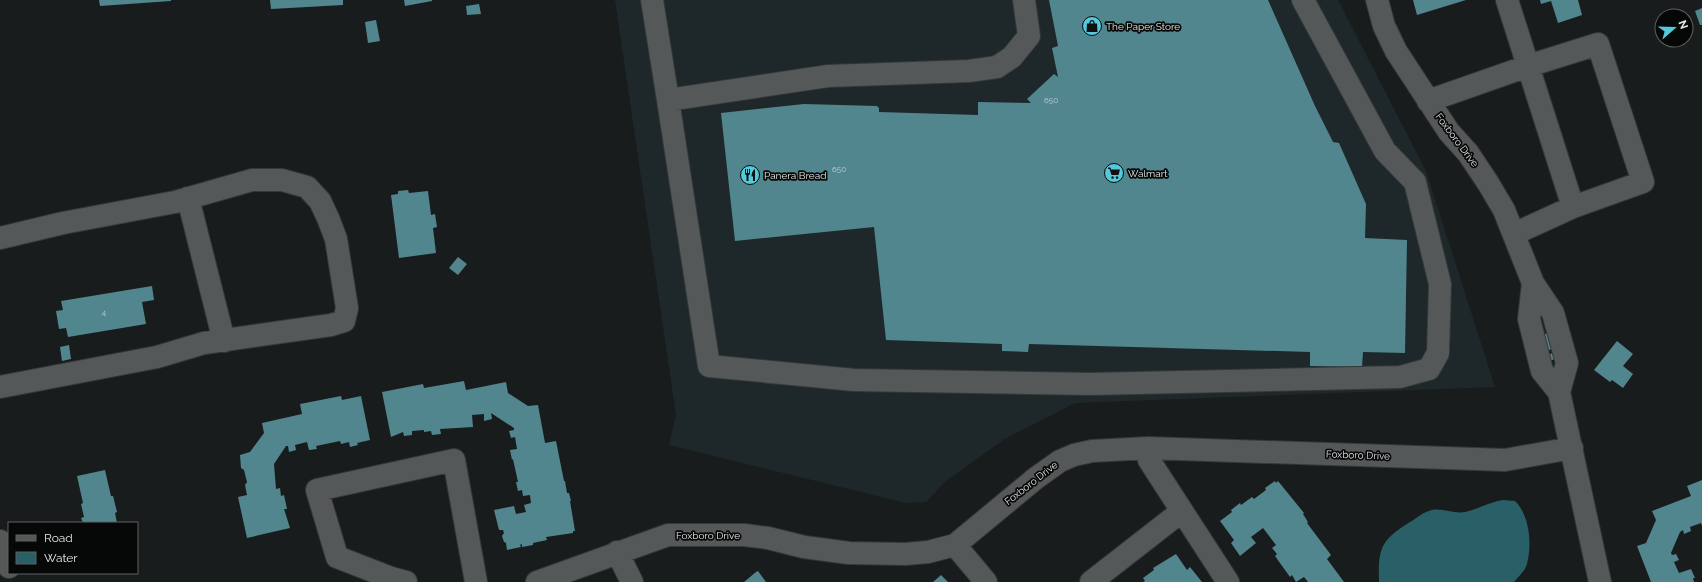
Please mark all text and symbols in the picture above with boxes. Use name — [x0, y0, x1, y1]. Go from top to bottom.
north arrow — [1654, 8, 1694, 48]
shop icon: The Paper Store — [1081, 15, 1103, 37]
text: N — [1675, 19, 1690, 31]
place label: The Paper Store — [1106, 21, 1180, 32]
house number: 650 — [1044, 95, 1058, 105]
street label: Foxboro Drive — [1433, 111, 1481, 169]
supermarket icon: Walmart — [1103, 162, 1125, 184]
restaurant icon: Panera Bread — [739, 164, 761, 186]
house number: 650 — [832, 164, 846, 174]
place label: Walmart — [1128, 168, 1168, 179]
place label: Panera Bread — [764, 170, 826, 181]
house number: 4 — [102, 307, 107, 317]
street label: Foxboro Drive — [1326, 448, 1390, 462]
street label: Foxboro Drive — [1002, 459, 1060, 507]
legend — [8, 522, 138, 574]
street label: Foxboro Drive — [676, 530, 740, 541]
text: Road — [44, 531, 73, 545]
text: Water — [44, 551, 78, 565]

